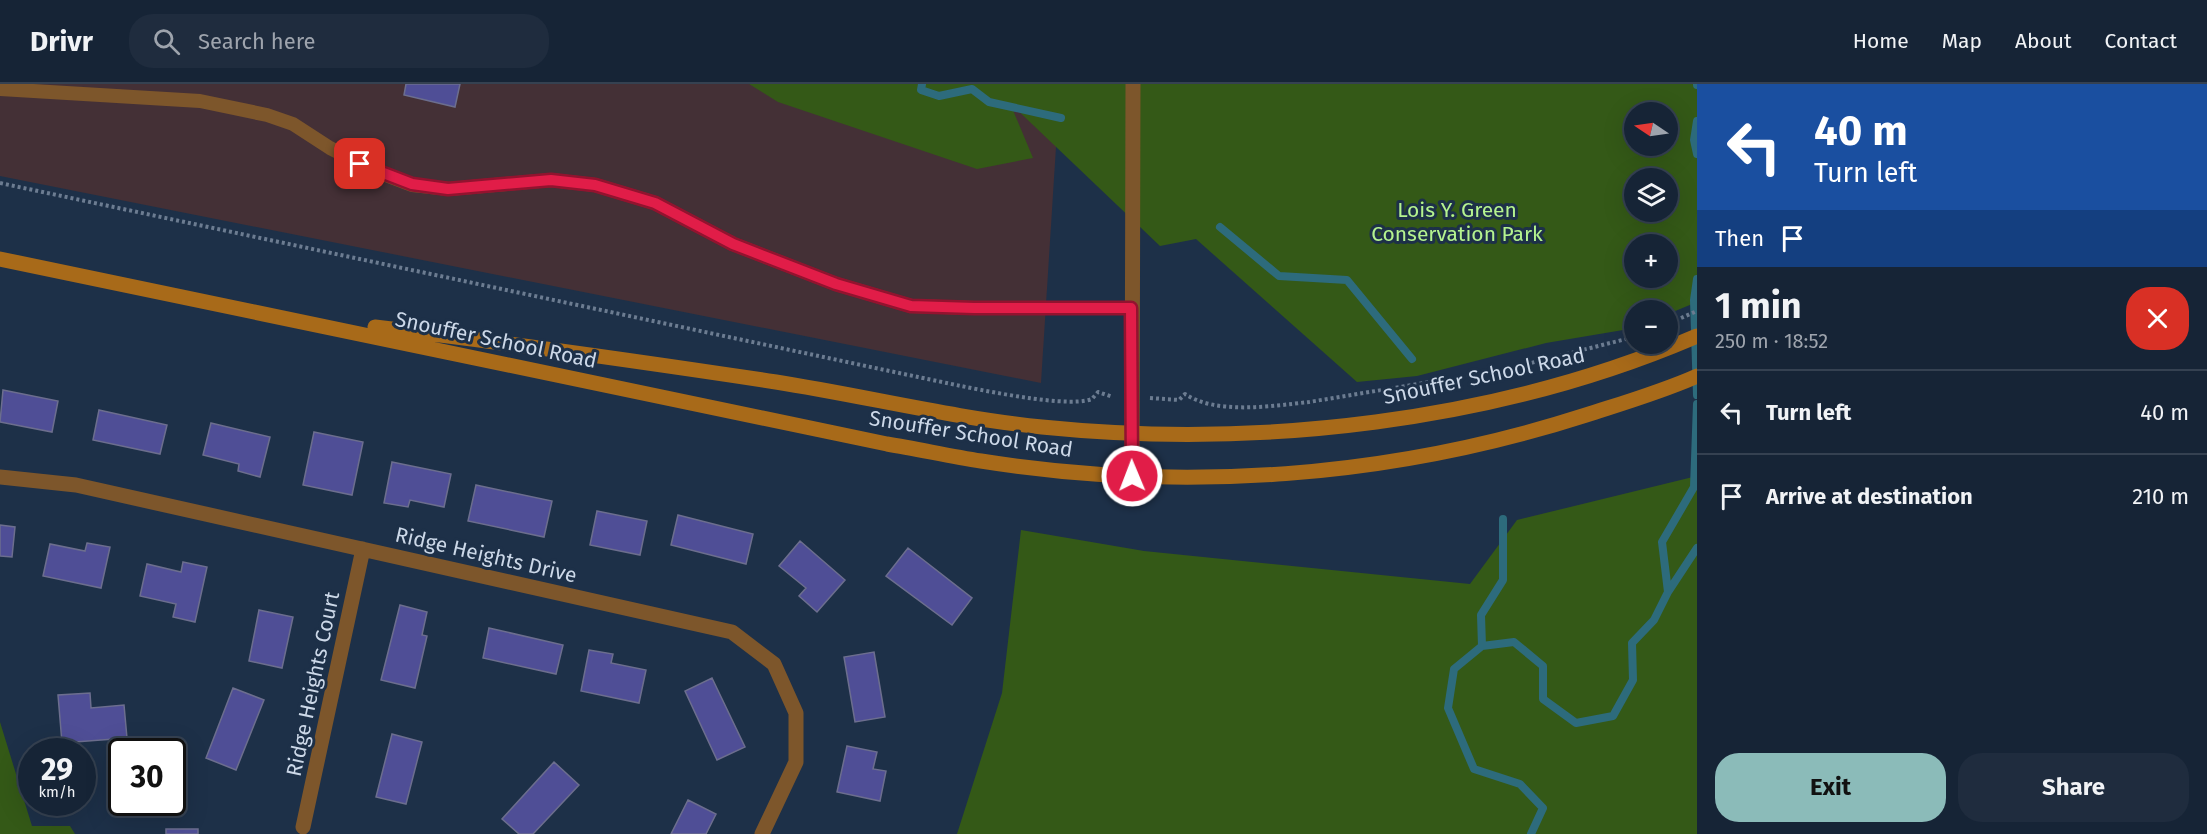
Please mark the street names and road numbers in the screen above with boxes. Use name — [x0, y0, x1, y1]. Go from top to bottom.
street label: Snouffer School Road — [393, 306, 599, 374]
street label: Snouffer School Road — [1381, 342, 1587, 410]
street label: Snouffer School Road — [867, 405, 1075, 463]
street label: Ridge Heights Drive — [393, 521, 579, 589]
street label: Ridge Heights Court — [281, 589, 345, 779]

